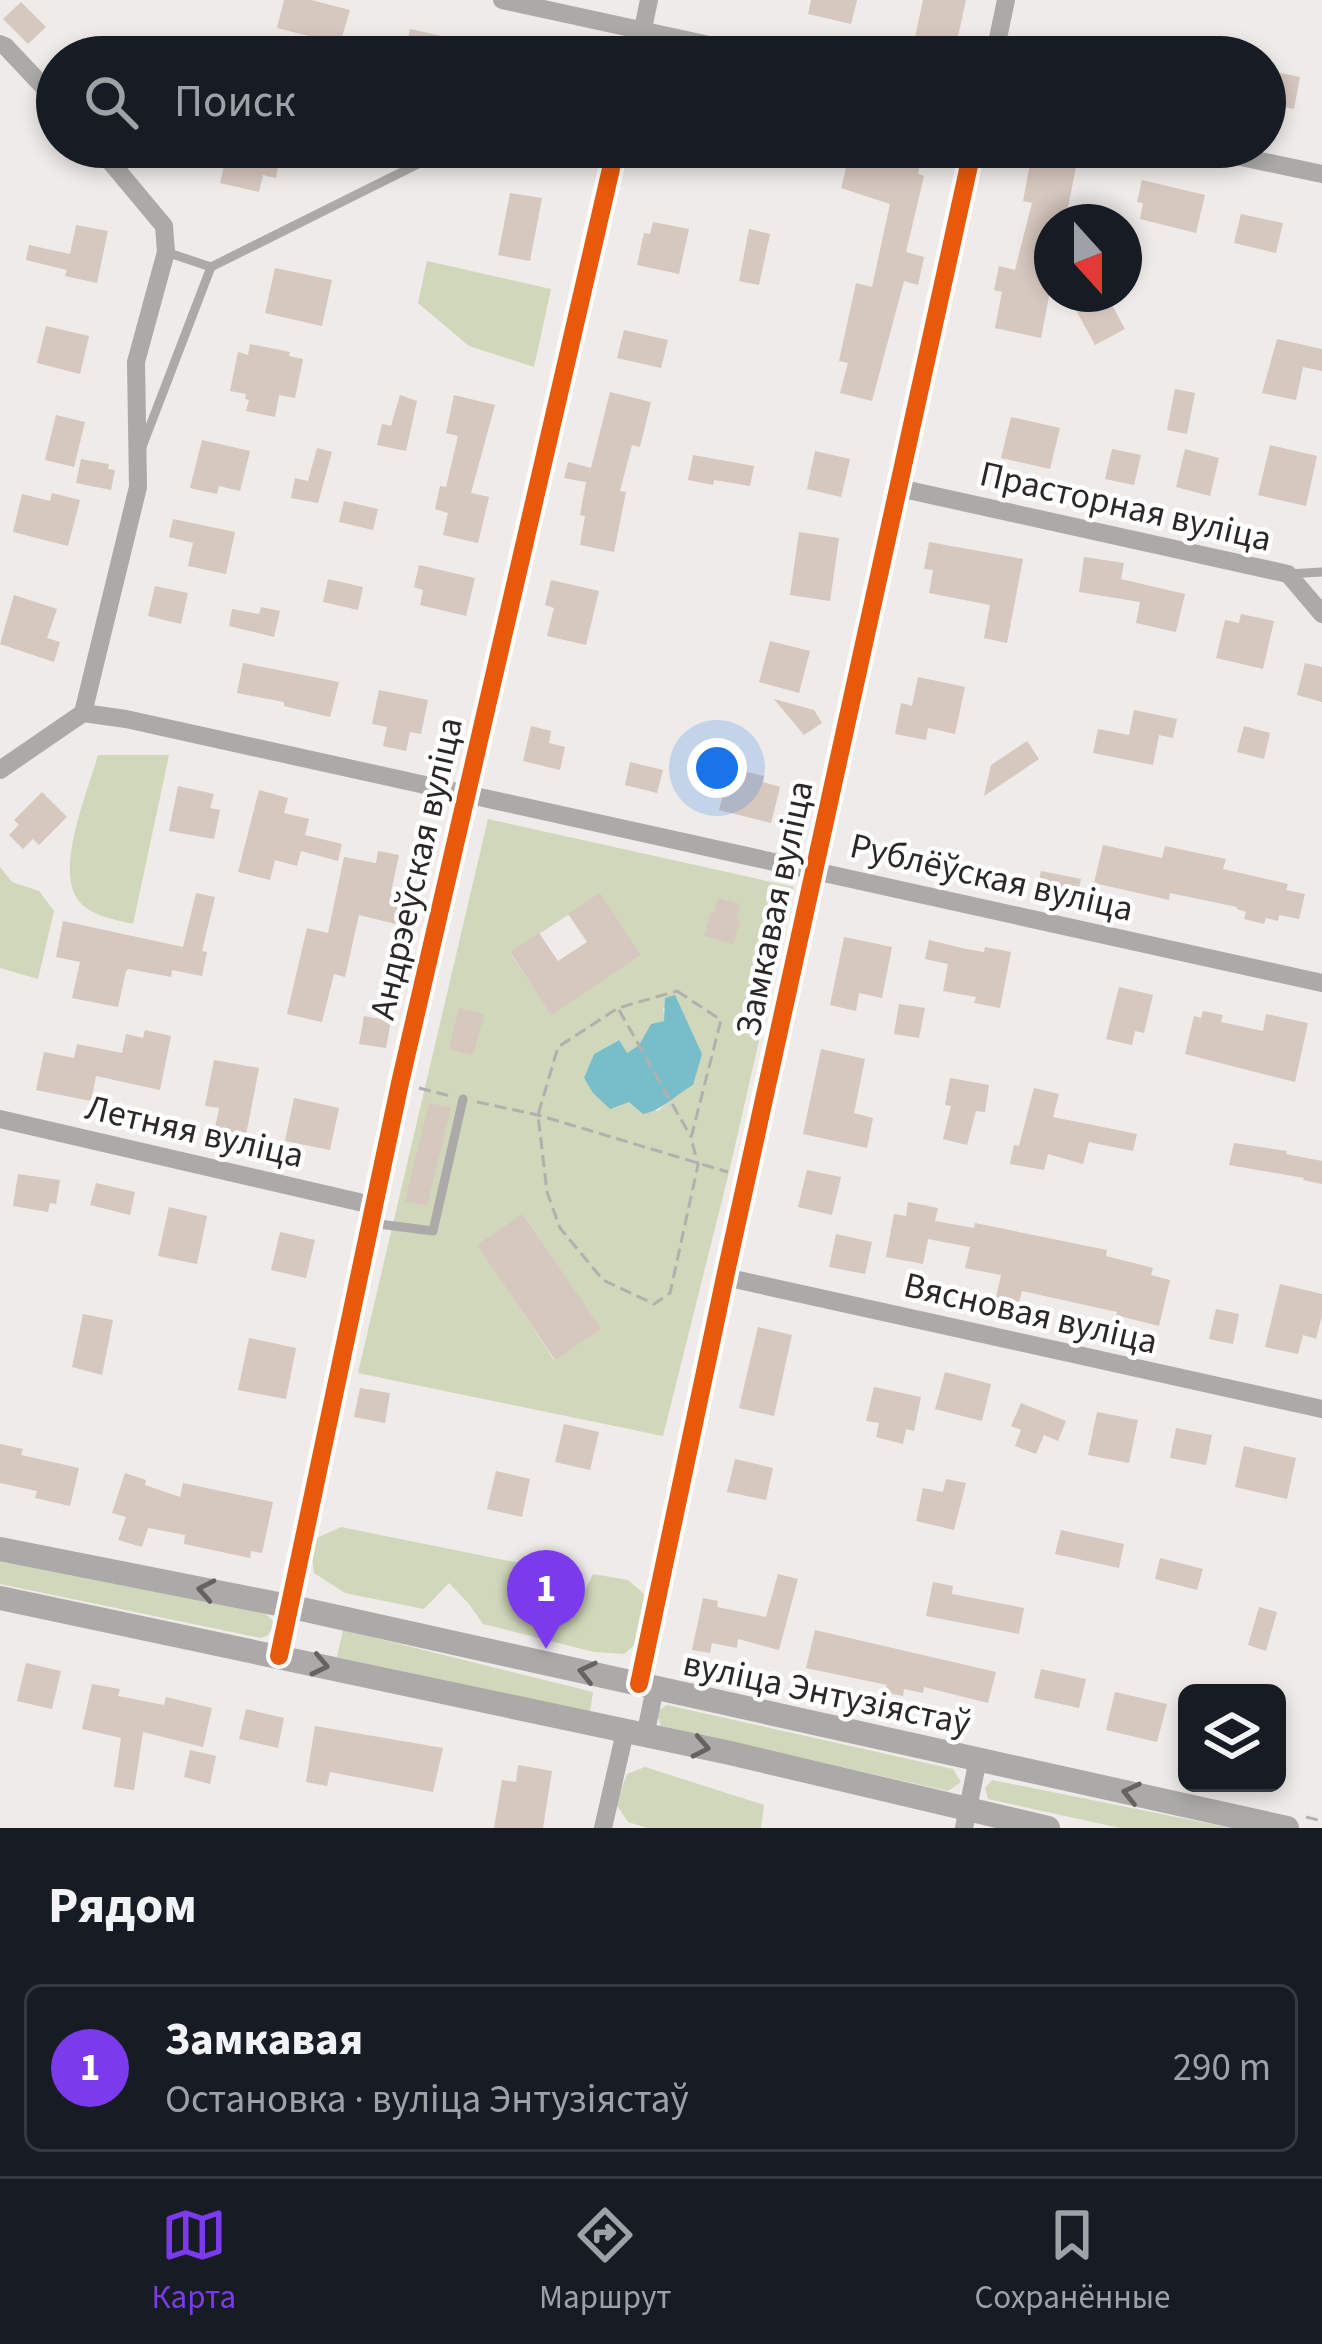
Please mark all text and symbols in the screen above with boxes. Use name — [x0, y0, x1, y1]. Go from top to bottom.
search box — [36, 36, 1286, 168]
icon: search — [78, 69, 144, 135]
text: Поиск — [174, 70, 296, 134]
north arrow — [1034, 204, 1142, 312]
street label: Прасторная вуліца — [975, 448, 1276, 565]
street label: Андрэеўская вуліца — [357, 712, 476, 1024]
your location — [687, 738, 747, 798]
street label: Замкавая вуліца — [723, 776, 826, 1041]
street label: Рублёўская вуліца — [845, 820, 1138, 935]
street label: Летняя вуліца — [81, 1082, 309, 1181]
street label: Вясновая вуліца — [899, 1260, 1162, 1367]
pin: 1 — [507, 1550, 585, 1649]
one-way arrow — [196, 1578, 216, 1604]
street label: вуліца Энтузіястаў — [678, 1638, 975, 1749]
one-way arrow — [310, 1652, 330, 1677]
one-way arrow — [577, 1661, 597, 1686]
map controls — [1178, 1684, 1286, 1792]
button: layers — [1178, 1684, 1286, 1792]
one-way arrow — [691, 1733, 711, 1759]
one-way arrow — [1122, 1782, 1142, 1807]
text: Рядом — [48, 1870, 197, 1942]
text: Замкавая — [165, 2008, 363, 2072]
text: 1 — [80, 2040, 100, 2096]
text: 290 m — [1173, 2040, 1271, 2096]
text: Остановка · вуліца Энтузіястаў — [165, 2072, 689, 2128]
tab: Карта — [151, 2202, 236, 2321]
tab: Маршрут — [539, 2202, 672, 2321]
tab: Сохранённые — [975, 2202, 1170, 2321]

